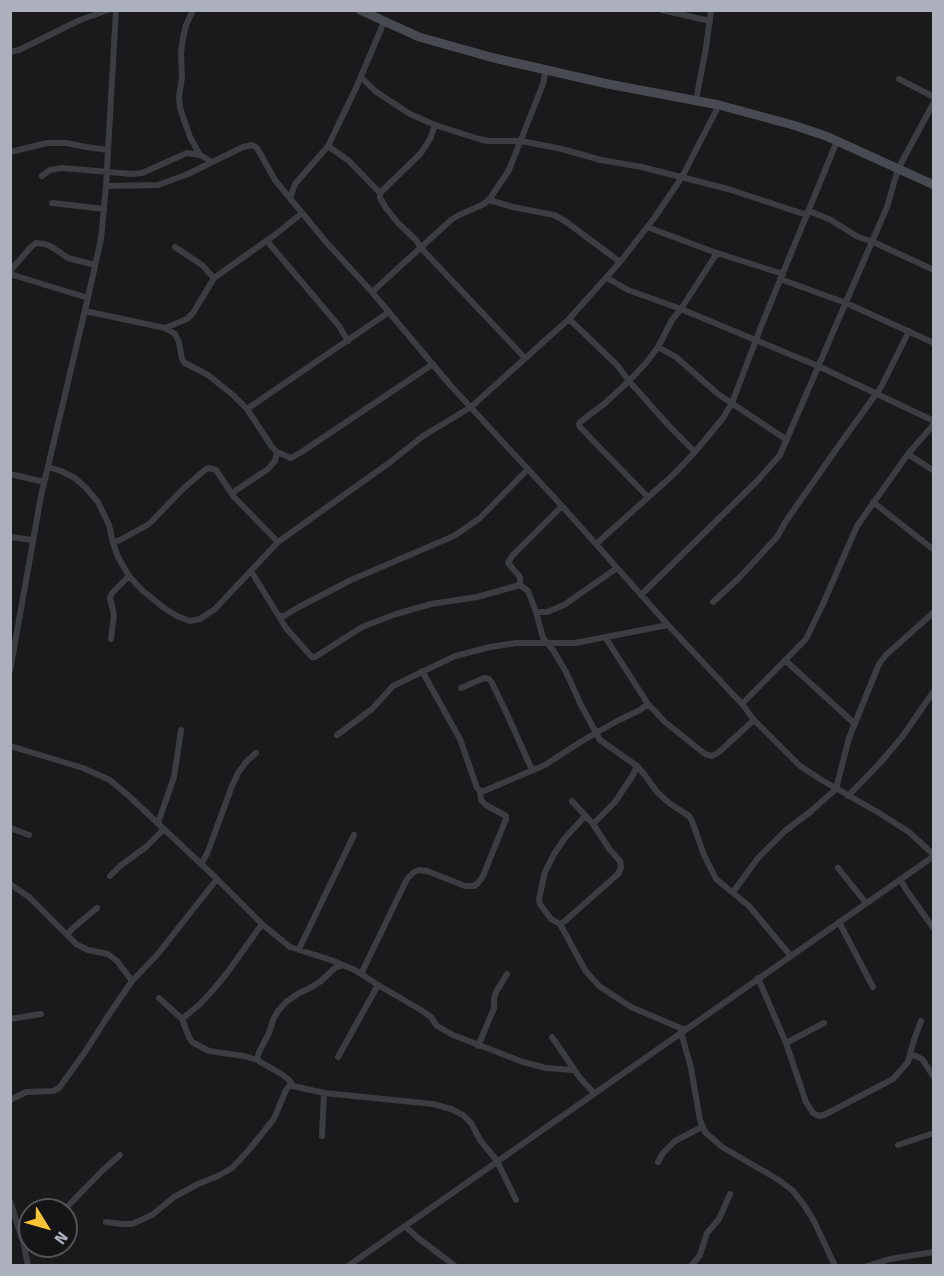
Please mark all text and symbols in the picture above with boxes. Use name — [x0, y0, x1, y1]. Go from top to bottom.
north arrow — [18, 1198, 78, 1258]
text: N — [50, 1228, 72, 1248]

